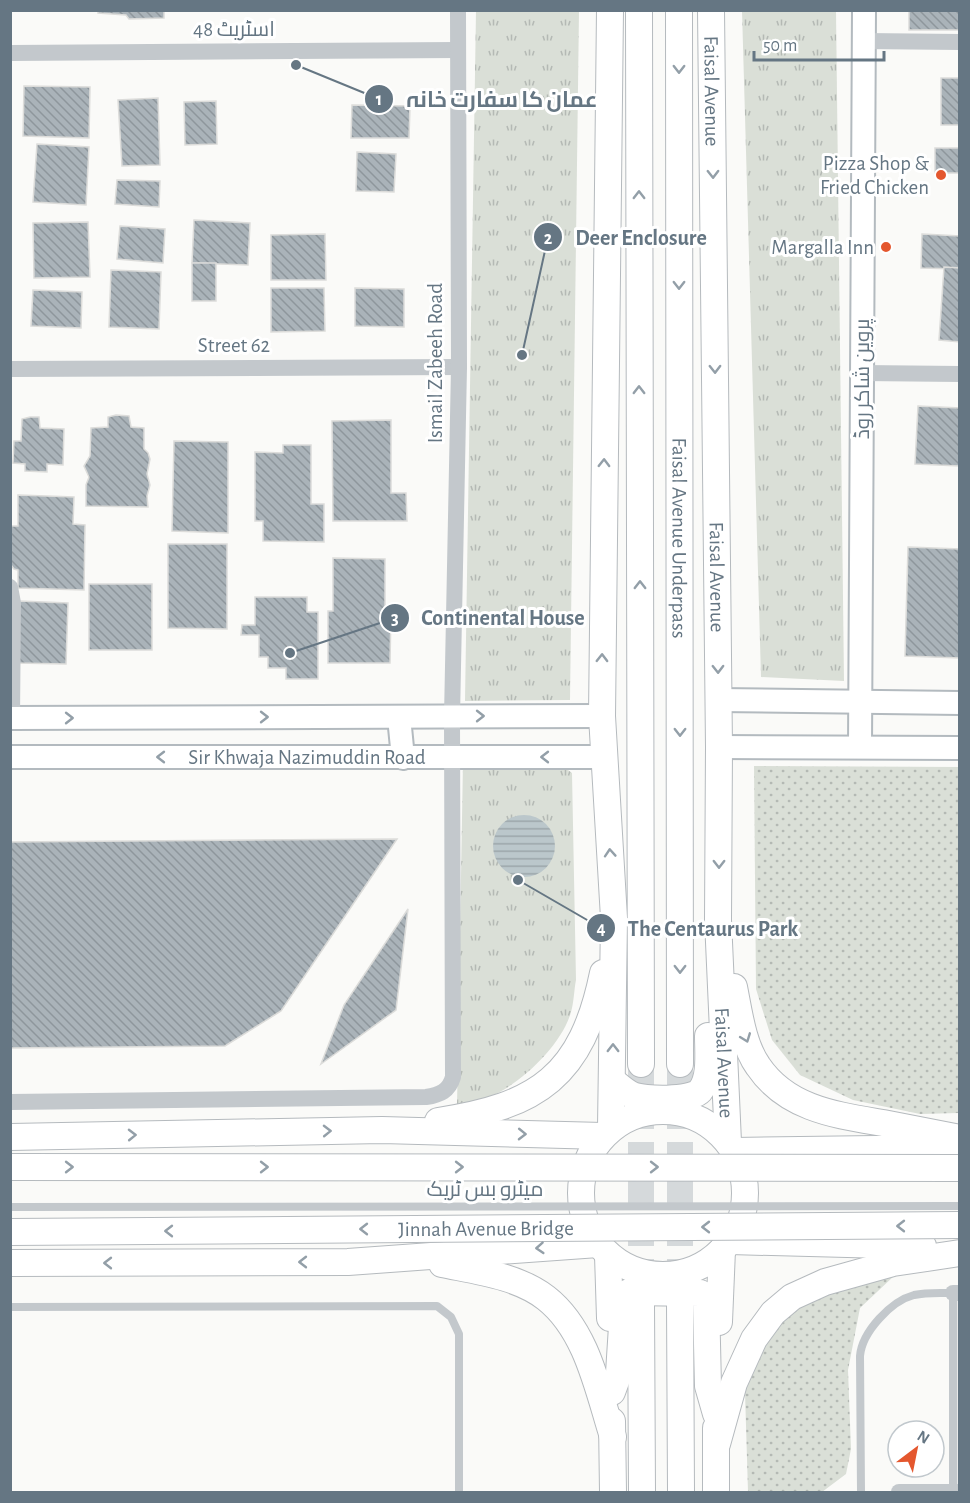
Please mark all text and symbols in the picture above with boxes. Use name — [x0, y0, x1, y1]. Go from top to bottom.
street label: اسٹریٹ 48 — [193, 19, 275, 41]
scale bar — [754, 24, 884, 62]
street label: Faisal Avenue — [701, 36, 723, 146]
text: 50 m — [763, 37, 797, 55]
one-way arrow — [673, 64, 685, 73]
callout: عمان کا سفارت خانہ — [364, 79, 609, 119]
text: عمان کا سفارت خانہ — [407, 89, 597, 112]
text: 1 — [376, 91, 382, 109]
place label: Pizza Shop & Fried Chicken — [820, 153, 929, 198]
marker: Pizza Shop & Fried Chicken — [934, 168, 948, 182]
one-way arrow — [707, 169, 719, 178]
one-way arrow — [633, 191, 645, 200]
callout: Deer Enclosure — [533, 217, 719, 257]
text: Deer Enclosure — [575, 227, 707, 249]
text: 2 — [544, 230, 553, 248]
place label: Margalla Inn — [771, 237, 874, 258]
marker: Margalla Inn — [879, 240, 893, 254]
one-way arrow — [673, 280, 685, 289]
street label: Ismail Zabeeh Road — [425, 283, 446, 443]
street label: پروین شاکر روڈ — [852, 318, 876, 439]
street label: Street 62 — [198, 335, 270, 356]
one-way arrow — [709, 364, 721, 373]
one-way arrow — [633, 386, 645, 395]
street label: Faisal Avenue Underpass — [669, 437, 690, 639]
one-way arrow — [598, 459, 611, 468]
street label: Faisal Avenue — [706, 521, 728, 632]
one-way arrow — [634, 581, 646, 590]
callout: Continental House — [380, 598, 597, 638]
text: Continental House — [421, 607, 585, 629]
text: 3 — [391, 610, 399, 628]
one-way arrow — [596, 654, 608, 663]
one-way arrow — [712, 664, 724, 673]
one-way arrow — [475, 710, 484, 723]
one-way arrow — [259, 711, 268, 723]
one-way arrow — [64, 712, 73, 724]
one-way arrow — [674, 727, 686, 736]
street label: Sir Khwaja Nazimuddin Road — [188, 747, 426, 768]
one-way arrow — [156, 751, 165, 763]
one-way arrow — [540, 751, 549, 763]
one-way arrow — [603, 849, 616, 858]
one-way arrow — [713, 859, 725, 868]
callout: The Centaurus Park — [586, 908, 810, 948]
text: The Centaurus Park — [628, 918, 798, 940]
text: 4 — [596, 920, 606, 938]
one-way arrow — [674, 964, 686, 973]
street label: Faisal Avenue — [711, 1007, 737, 1119]
one-way arrow — [739, 1032, 751, 1043]
one-way arrow — [607, 1044, 619, 1053]
one-way arrow — [322, 1125, 331, 1137]
one-way arrow — [517, 1127, 526, 1140]
one-way arrow — [127, 1129, 136, 1141]
one-way arrow — [64, 1161, 73, 1173]
one-way arrow — [259, 1161, 268, 1173]
one-way arrow — [454, 1161, 463, 1173]
one-way arrow — [649, 1161, 658, 1173]
street label: میٹرو بس ٹریک — [427, 1179, 543, 1202]
street label: Jinnah Avenue Bridge — [398, 1217, 574, 1240]
one-way arrow — [897, 1219, 906, 1232]
one-way arrow — [702, 1221, 711, 1233]
one-way arrow — [360, 1223, 369, 1236]
one-way arrow — [165, 1225, 174, 1237]
one-way arrow — [535, 1242, 544, 1255]
one-way arrow — [299, 1256, 308, 1268]
one-way arrow — [104, 1257, 113, 1269]
north arrow — [886, 1419, 946, 1479]
text: N — [914, 1427, 932, 1447]

